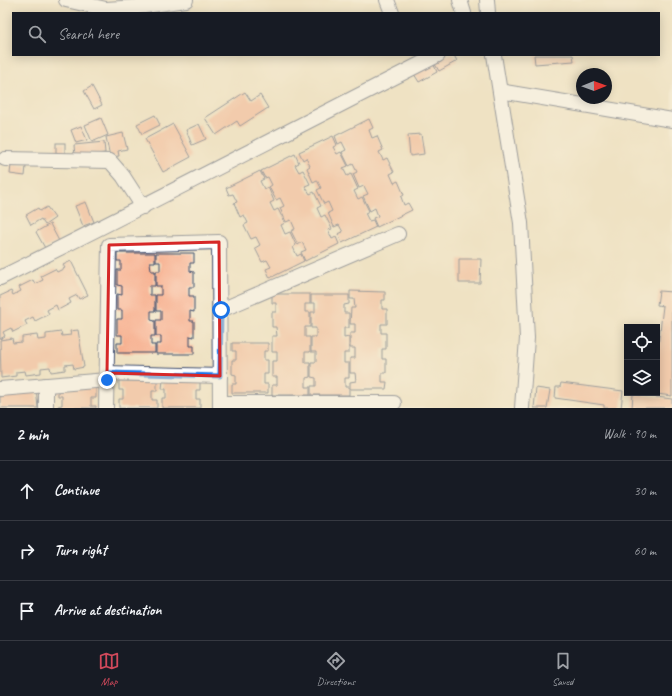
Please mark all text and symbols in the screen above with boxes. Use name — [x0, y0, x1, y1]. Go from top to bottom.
search box — [12, 12, 660, 56]
icon: search — [26, 23, 48, 45]
text: Search here — [58, 25, 119, 44]
north arrow — [576, 68, 612, 104]
route start — [212, 301, 230, 319]
map controls — [624, 324, 660, 396]
button: locate — [624, 324, 660, 360]
button: layers — [624, 360, 660, 396]
route end — [98, 371, 116, 389]
text: 2 min — [16, 424, 49, 445]
text: Walk · 90 m — [603, 426, 656, 442]
icon: ahead — [16, 480, 38, 502]
text: Continue — [54, 481, 99, 500]
text: 30 m — [634, 483, 656, 499]
icon: right — [16, 540, 38, 562]
text: Turn right — [54, 541, 107, 560]
text: 60 m — [634, 543, 656, 559]
icon: arrive — [16, 600, 38, 622]
text: Arrive at destination — [54, 601, 161, 620]
tab: Map — [98, 650, 120, 688]
tab: Directions — [317, 650, 355, 688]
tab: Saved — [552, 650, 574, 688]

